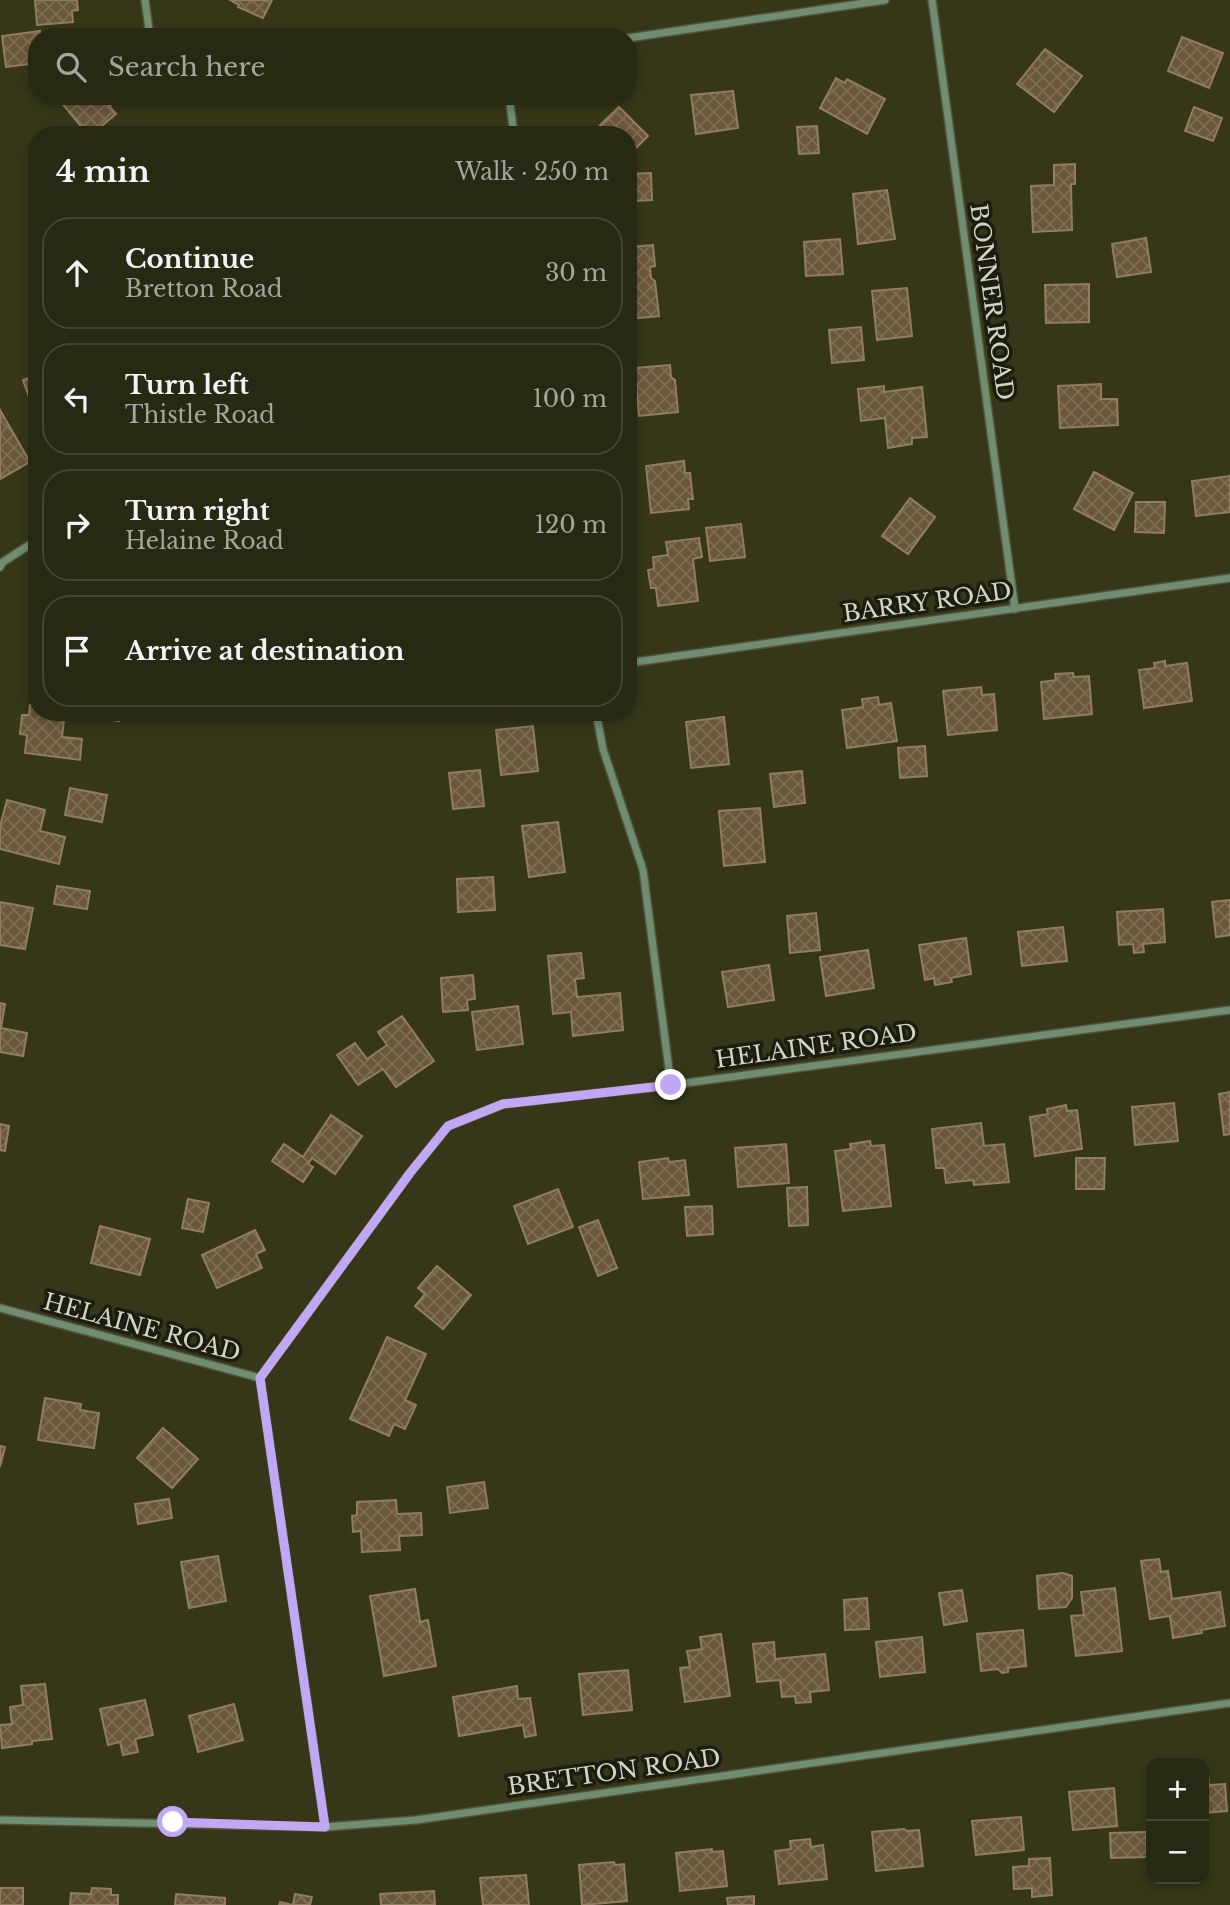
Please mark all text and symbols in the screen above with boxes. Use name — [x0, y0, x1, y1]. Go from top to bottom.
search box — [28, 28, 637, 105]
icon: search — [52, 48, 90, 86]
text: Search here — [108, 51, 265, 83]
text: 4 min — [56, 153, 150, 190]
text: Walk · 250 m — [455, 158, 609, 186]
street label: BONNER ROAD — [964, 202, 1020, 402]
text: Continue — [125, 243, 254, 275]
icon: ahead — [58, 254, 96, 292]
text: 30 m — [545, 259, 607, 287]
text: Bretton Road — [125, 275, 283, 303]
text: Turn left — [125, 369, 249, 401]
icon: left — [58, 380, 96, 418]
text: 100 m — [533, 385, 607, 413]
text: Thistle Road — [125, 401, 275, 429]
text: Turn right — [125, 495, 270, 527]
icon: right — [58, 506, 96, 544]
text: 120 m — [535, 511, 607, 539]
text: Helaine Road — [125, 527, 284, 555]
street label: BARRY ROAD — [841, 576, 1013, 628]
icon: arrive — [58, 632, 96, 670]
text: Arrive at destination — [125, 635, 405, 667]
street label: HELAINE ROAD — [714, 1018, 918, 1074]
route end — [655, 1069, 686, 1100]
street label: HELAINE ROAD — [40, 1287, 244, 1367]
street label: BRETTON ROAD — [506, 1743, 722, 1801]
map controls — [1146, 1758, 1209, 1884]
button: + — [1146, 1758, 1209, 1821]
route start — [157, 1806, 188, 1837]
button: − — [1146, 1821, 1209, 1884]

